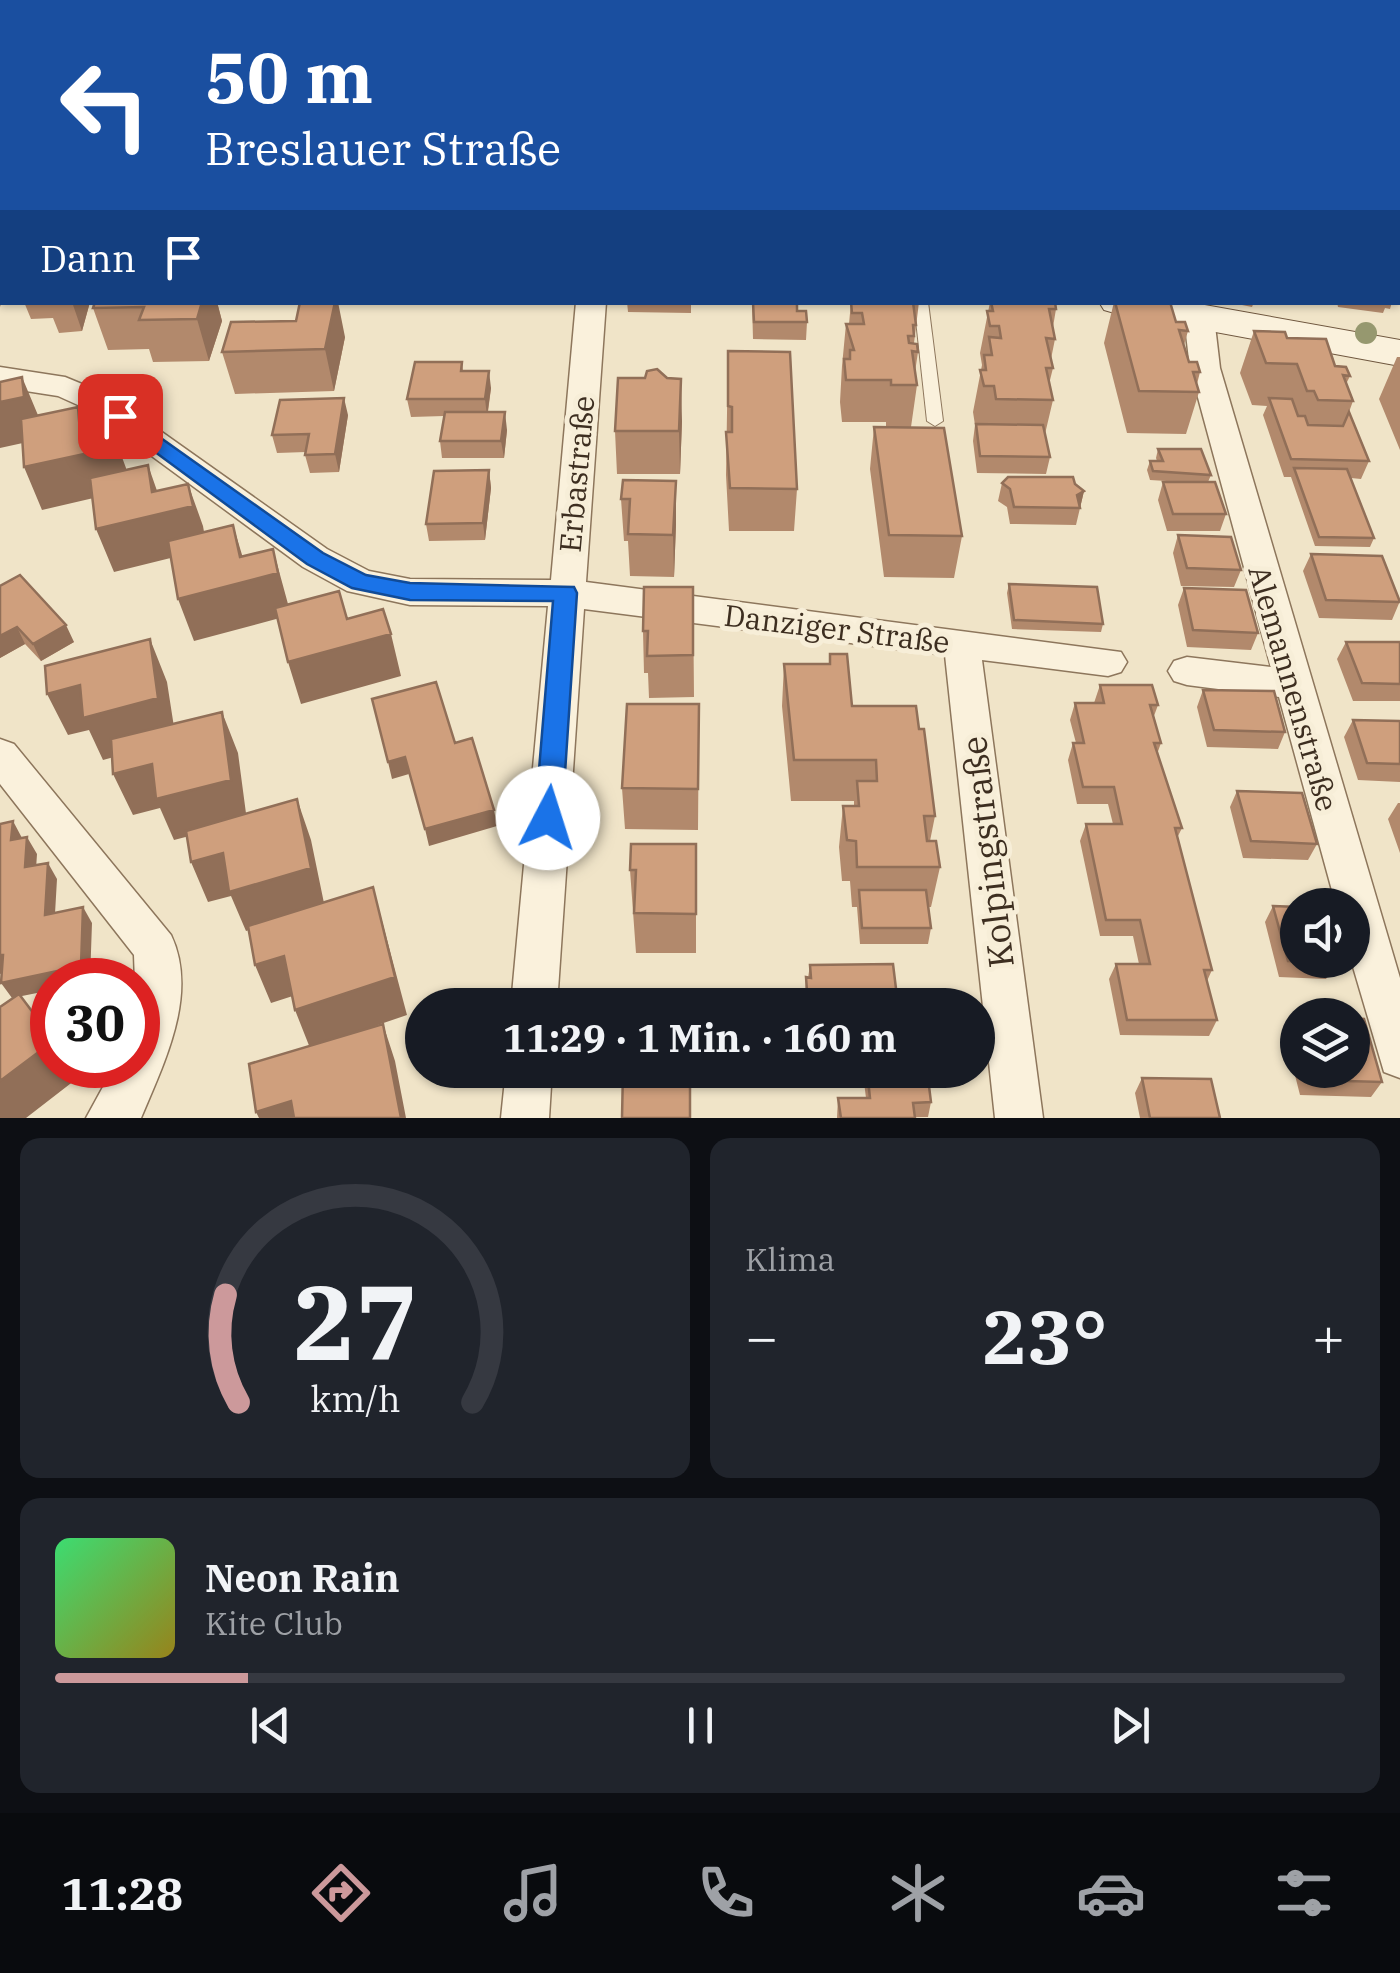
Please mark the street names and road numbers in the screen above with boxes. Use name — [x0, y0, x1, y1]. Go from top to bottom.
street label: Erbastraße — [550, 394, 602, 554]
street label: Alemannenstraße — [1240, 561, 1348, 815]
street label: Danziger Straße — [722, 595, 952, 661]
street label: Kolpingstraße — [950, 734, 1024, 970]

